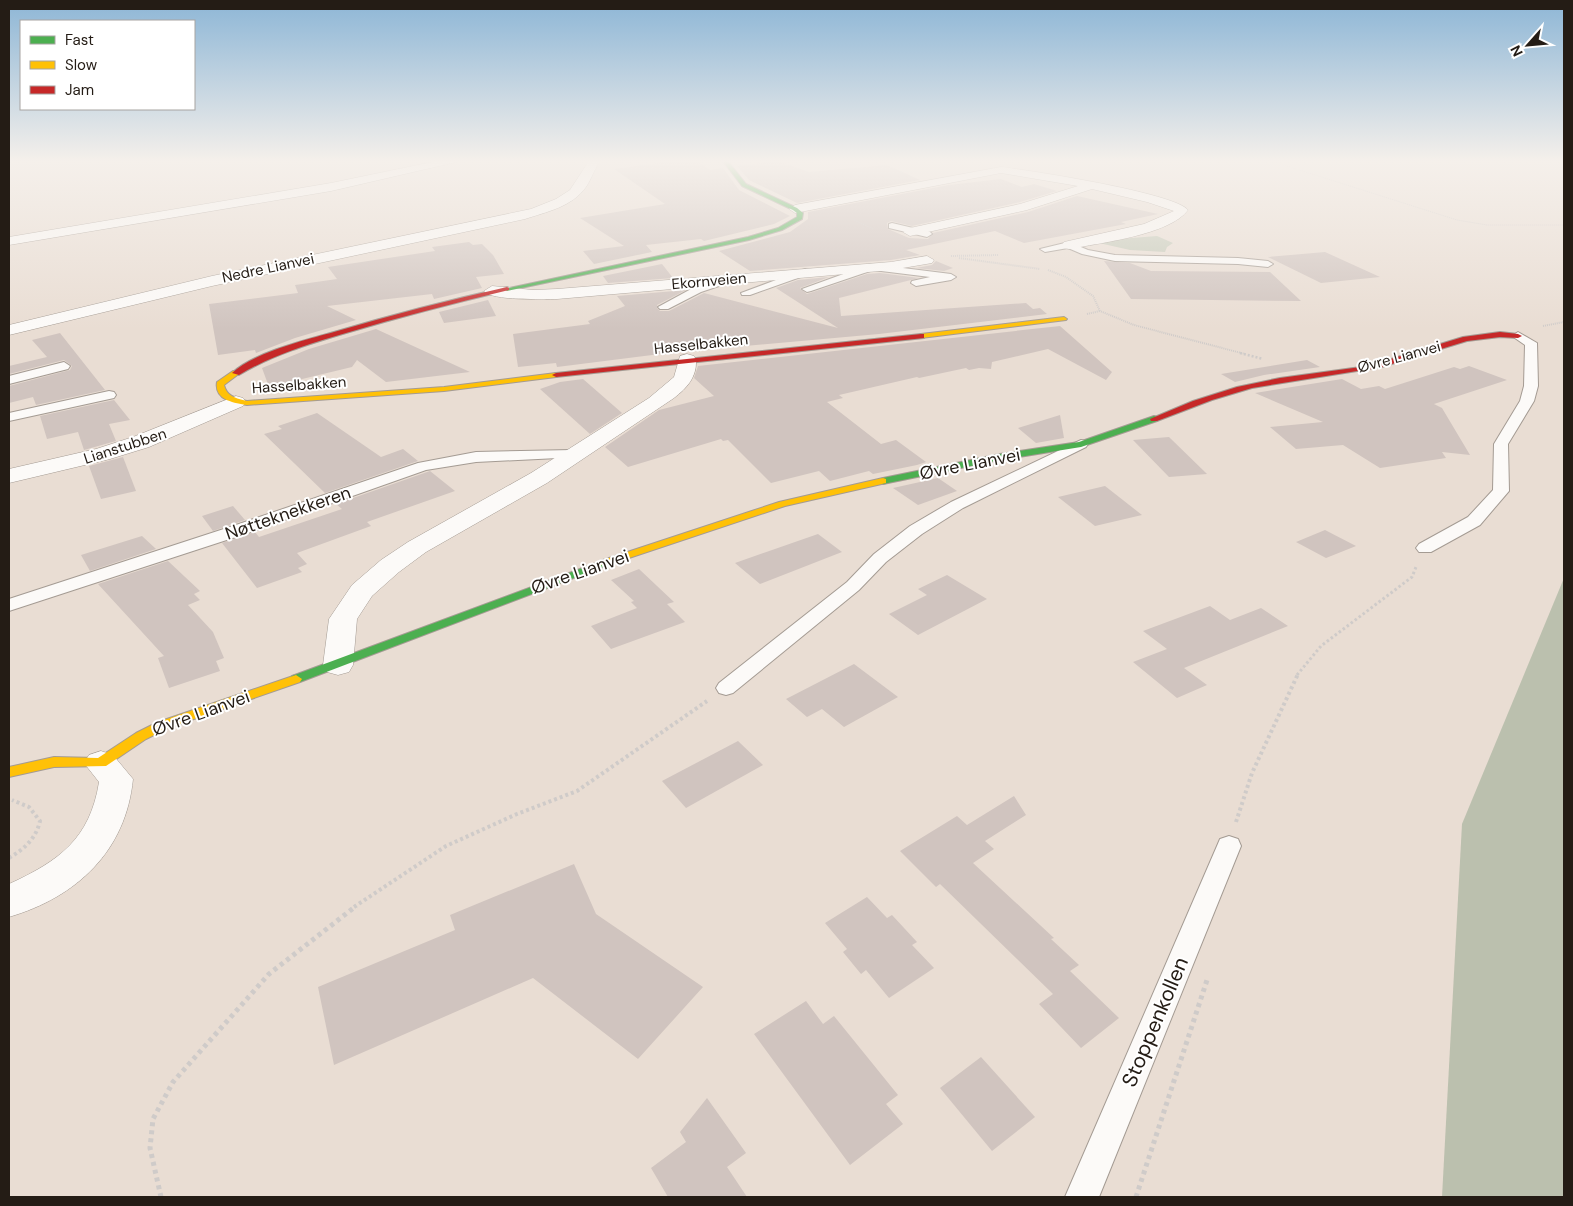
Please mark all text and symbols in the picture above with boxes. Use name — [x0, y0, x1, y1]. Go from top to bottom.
legend — [20, 20, 195, 110]
north arrow — [1503, 20, 1553, 70]
text: Fast — [65, 30, 94, 50]
text: N — [1506, 42, 1527, 60]
text: Slow — [65, 55, 98, 75]
text: Jam — [65, 80, 94, 100]
street label: Nedre Lianvei — [220, 248, 316, 288]
street label: Ekornveien — [671, 268, 747, 294]
street label: Hasselbakken — [653, 329, 749, 359]
street label: Øvre Lianvei — [1355, 336, 1443, 378]
street label: Hasselbakken — [251, 372, 347, 398]
street label: Lianstubben — [81, 423, 169, 469]
street label: Øvre Lianvei — [918, 442, 1022, 486]
street label: Nøtteknekkeren — [222, 480, 354, 546]
street label: Øvre Lianvei — [528, 544, 632, 600]
street label: Øvre Lianvei — [149, 684, 253, 742]
street label: Stoppenkollen — [1115, 953, 1195, 1091]

